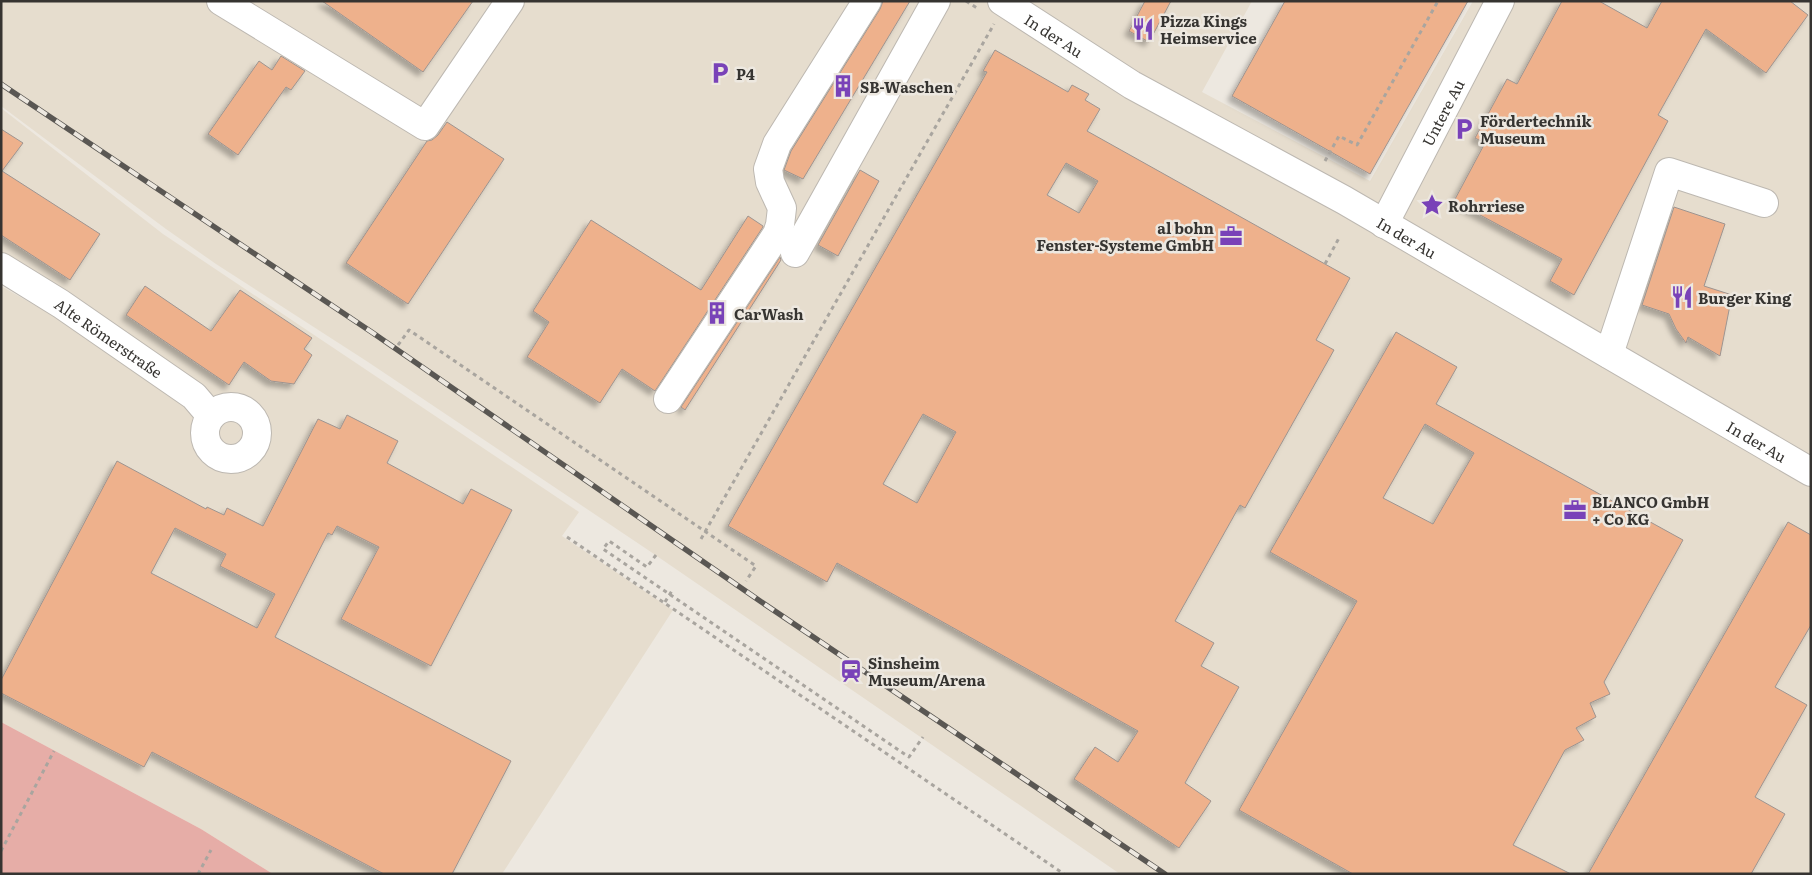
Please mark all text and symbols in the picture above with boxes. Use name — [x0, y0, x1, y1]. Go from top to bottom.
street label: In der Au — [1020, 7, 1088, 62]
place label: Pizza Kings Heimservice — [1160, 9, 1257, 49]
restaurant icon: Pizza Kings Heimservice — [1130, 16, 1156, 42]
parking icon: P4 — [707, 60, 733, 86]
place label: P4 — [736, 62, 755, 85]
building icon: SB-Waschen — [830, 73, 856, 99]
street label: Untere Au — [1415, 74, 1469, 150]
place label: SB-Waschen — [860, 75, 954, 98]
place label: Fördertechnik Museum — [1480, 109, 1592, 149]
parking icon: Fördertechnik Museum — [1451, 116, 1477, 142]
place icon: Rohrriese — [1419, 192, 1445, 218]
place label: Rohrriese — [1448, 194, 1525, 217]
street label: In der Au — [1373, 210, 1442, 264]
place label: al bohn Fenster-Systeme GmbH — [1037, 216, 1215, 256]
office icon: al bohn Fenster-Systeme GmbH — [1218, 223, 1244, 249]
restaurant icon: Burger King — [1669, 284, 1695, 310]
place label: Burger King — [1698, 286, 1792, 309]
street label: Alte Römerstraße — [51, 292, 168, 383]
building icon: CarWash — [704, 300, 730, 326]
place label: CarWash — [734, 302, 804, 325]
street label: In der Au — [1723, 414, 1792, 467]
place label: BLANCO GmbH + Co KG — [1592, 490, 1709, 530]
office icon: BLANCO GmbH + Co KG — [1562, 497, 1588, 523]
place label: Sinsheim Museum/Arena — [868, 651, 986, 691]
station icon: Sinsheim Museum/Arena — [838, 658, 864, 684]

